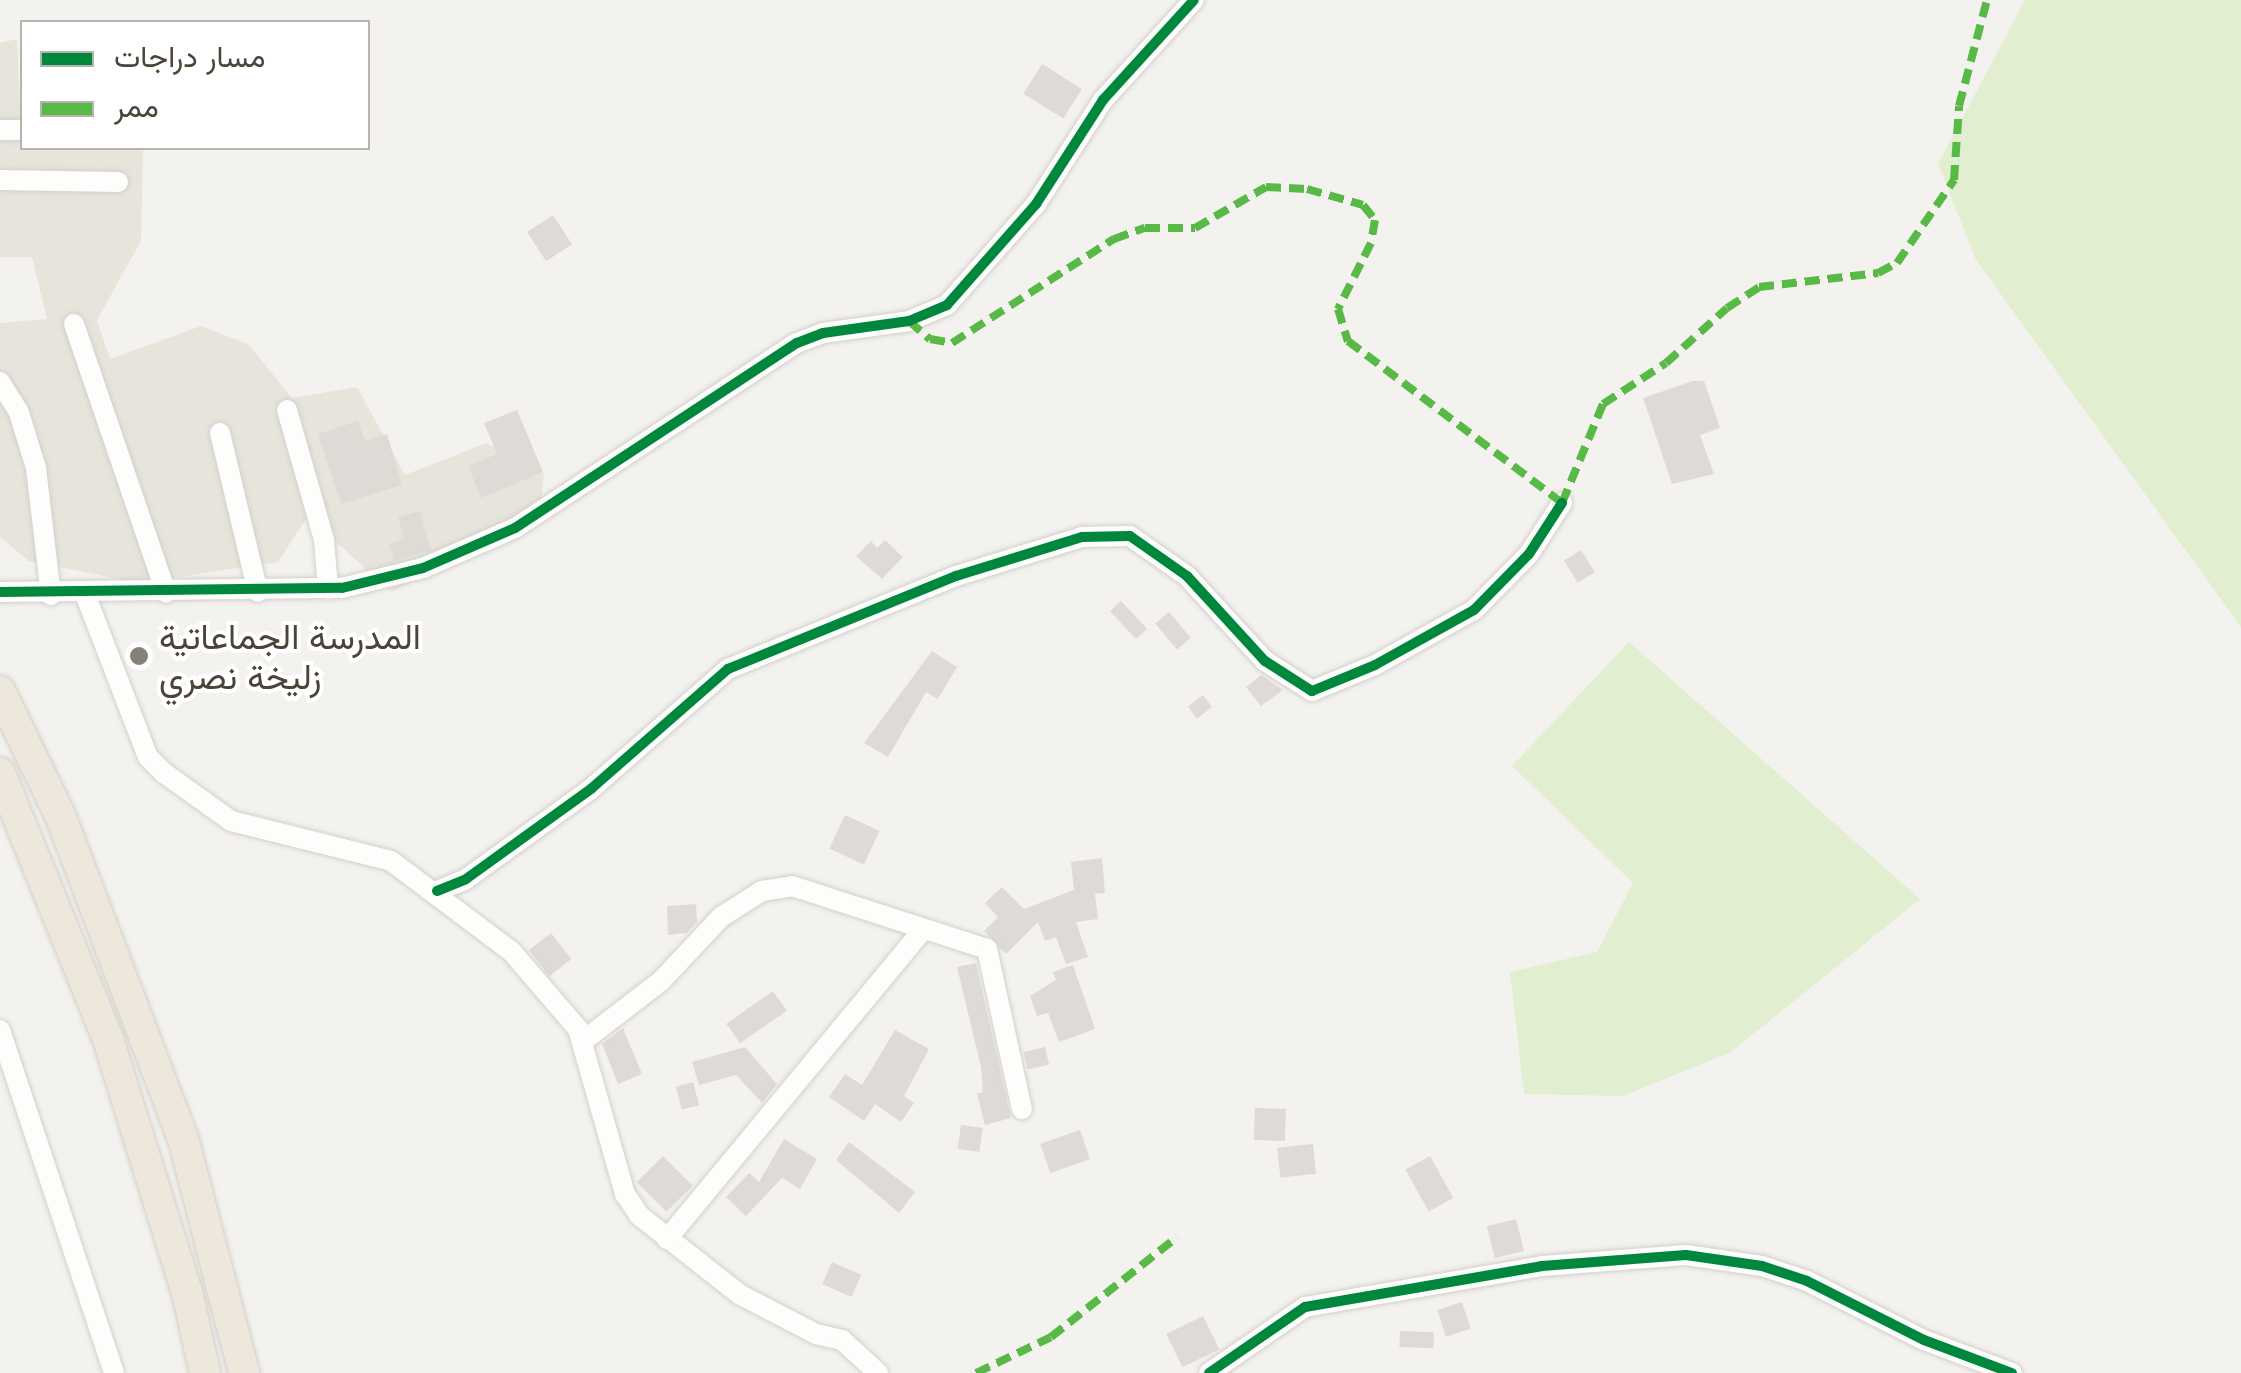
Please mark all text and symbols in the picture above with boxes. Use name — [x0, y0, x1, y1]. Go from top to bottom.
legend — [20, 20, 370, 150]
text: مسار دراجات — [114, 38, 266, 74]
text: ممر — [114, 88, 159, 124]
place label: المدرسة الجماعاتية زليخة نصري — [159, 615, 421, 697]
marker: المدرسة الجماعاتية زليخة نصري — [128, 645, 150, 667]

